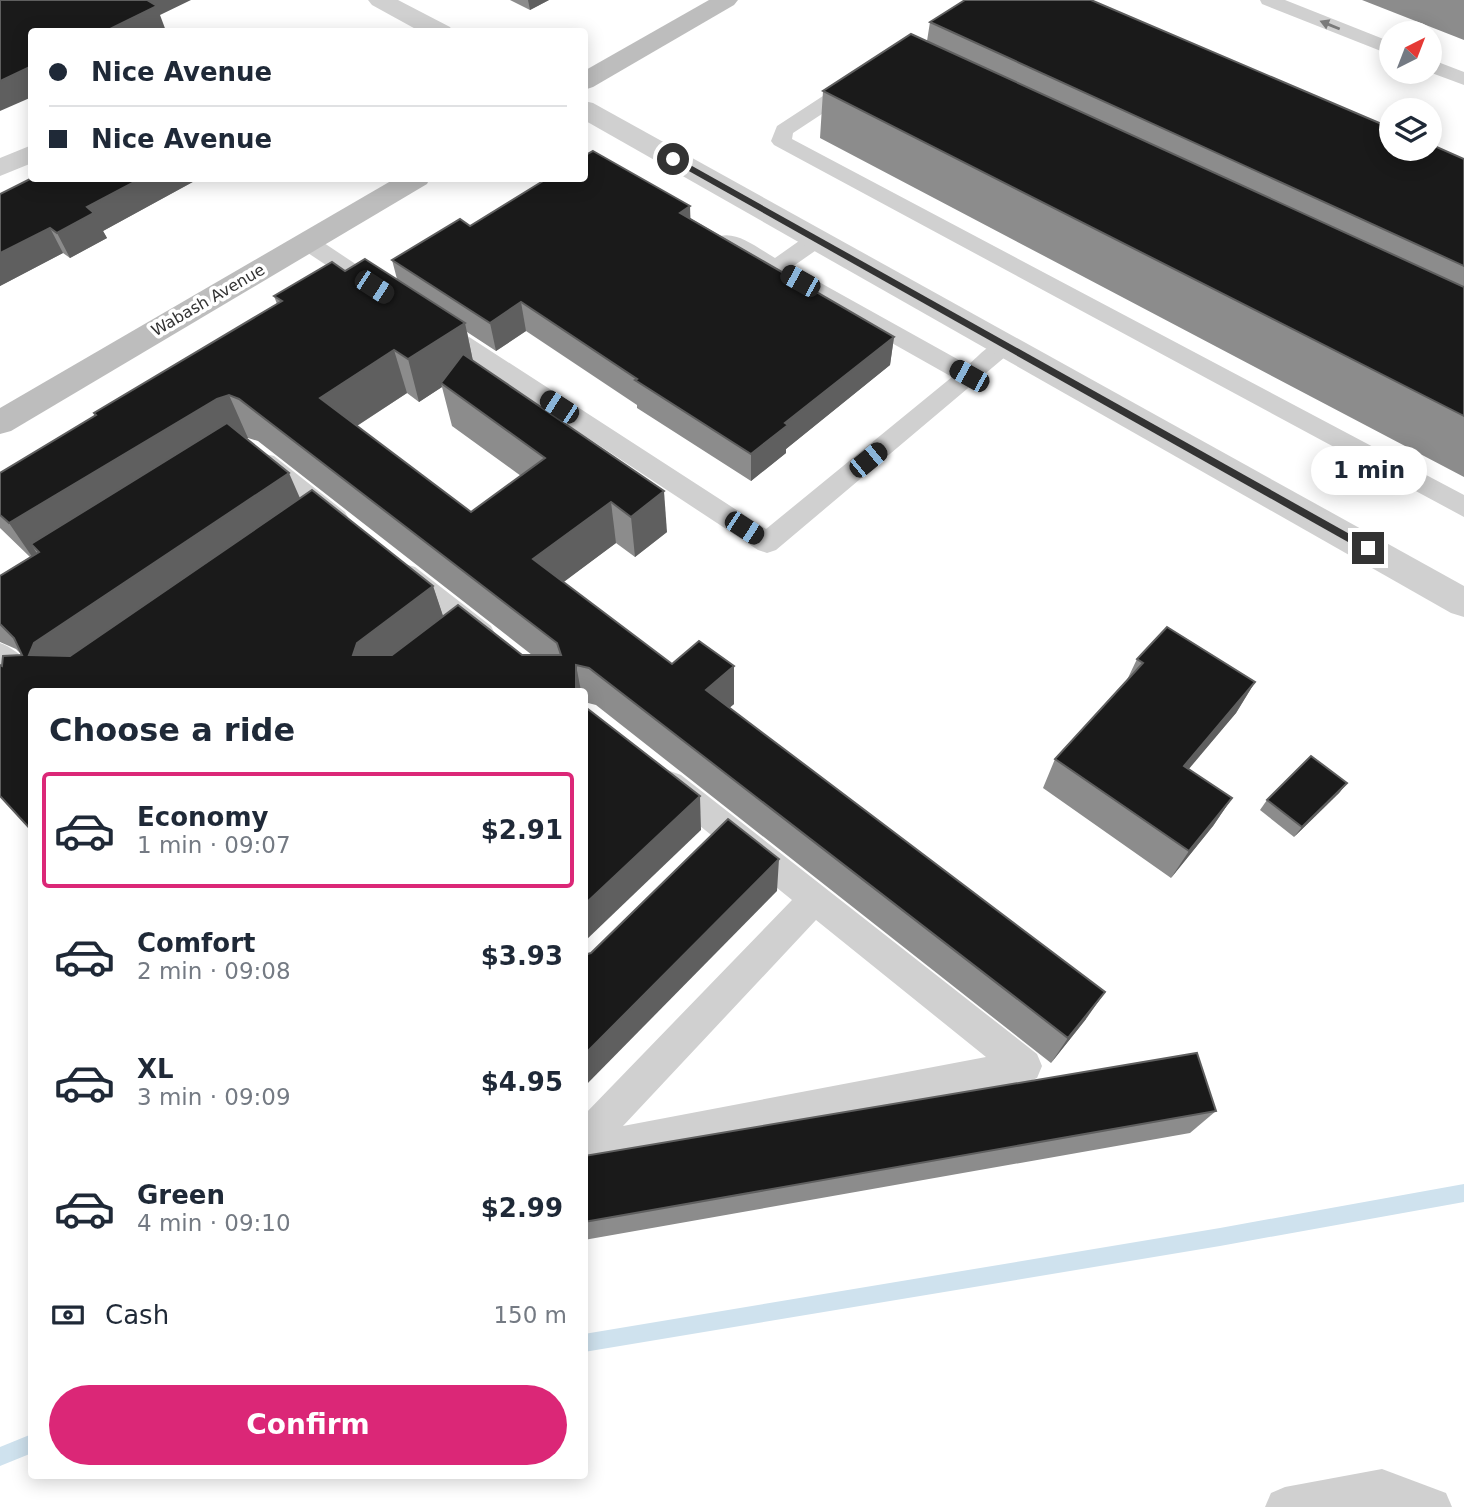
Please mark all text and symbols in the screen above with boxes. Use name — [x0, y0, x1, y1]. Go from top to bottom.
one-way arrow — [1319, 19, 1340, 30]
north arrow — [1379, 21, 1442, 84]
map controls — [1379, 21, 1442, 161]
text: Nice Avenue — [91, 57, 272, 87]
button: layers — [1379, 98, 1442, 161]
text: Nice Avenue — [91, 124, 272, 154]
route start — [657, 143, 689, 175]
street label: Wabash Avenue — [148, 260, 268, 340]
car — [777, 262, 824, 300]
car — [351, 267, 398, 307]
car — [946, 357, 993, 395]
car — [536, 387, 583, 427]
car — [846, 439, 891, 481]
callout: 1 min — [1310, 447, 1426, 496]
text: 1 min — [1333, 457, 1405, 483]
car — [721, 508, 768, 548]
route end — [1352, 532, 1384, 564]
text: Choose a ride — [49, 711, 295, 749]
icon: car — [53, 799, 116, 862]
text: Economy — [137, 802, 268, 832]
text: $2.91 — [481, 815, 563, 845]
text: 1 min · 09:07 — [137, 832, 291, 858]
icon: car — [53, 925, 116, 988]
text: Comfort — [137, 928, 255, 958]
text: $3.93 — [481, 941, 563, 971]
text: 2 min · 09:08 — [137, 958, 291, 984]
icon: car — [53, 1051, 116, 1114]
text: XL — [137, 1054, 174, 1084]
text: $4.95 — [481, 1067, 563, 1097]
text: 3 min · 09:09 — [137, 1084, 291, 1110]
icon: car — [53, 1177, 116, 1240]
text: Green — [137, 1180, 225, 1210]
text: $2.99 — [481, 1193, 563, 1223]
text: 4 min · 09:10 — [137, 1210, 291, 1236]
icon: cash — [49, 1296, 87, 1334]
text: Cash — [105, 1300, 169, 1330]
text: 150 m — [493, 1302, 567, 1328]
button: Confirm — [49, 1385, 567, 1465]

